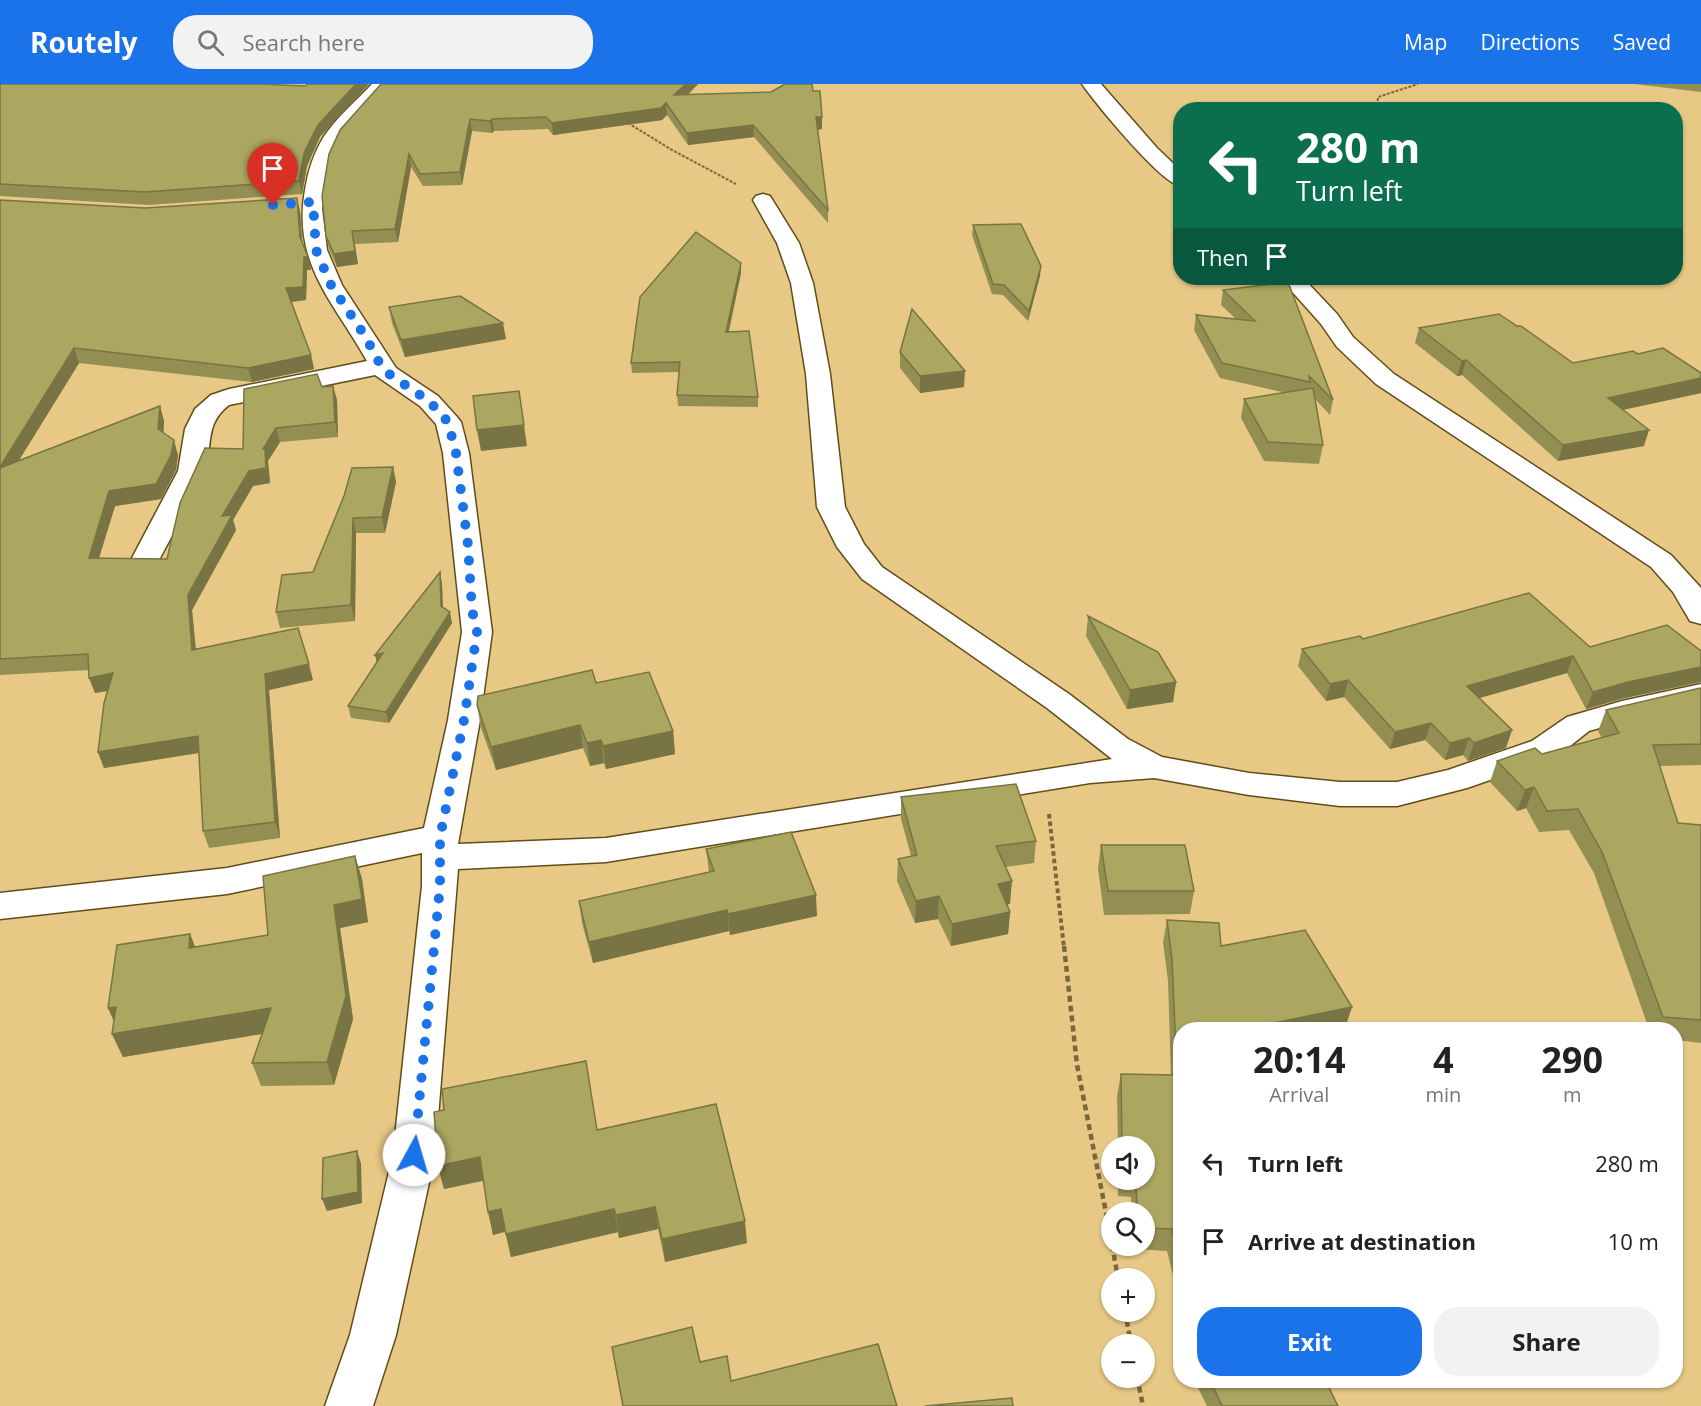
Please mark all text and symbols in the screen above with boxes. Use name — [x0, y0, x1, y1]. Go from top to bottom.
search box — [173, 15, 593, 69]
text: Routely — [30, 23, 137, 61]
icon: search — [194, 26, 227, 59]
text: Search here — [242, 27, 365, 57]
text: Map — [1404, 28, 1447, 56]
text: Directions — [1480, 28, 1580, 56]
text: Saved — [1613, 28, 1671, 56]
text: 280 m — [1296, 118, 1420, 175]
icon: left — [1197, 126, 1275, 204]
pin — [247, 143, 298, 205]
icon: arrive — [256, 152, 289, 185]
text: Turn left — [1296, 172, 1403, 209]
icon: arrive — [1260, 240, 1293, 273]
text: Then — [1197, 242, 1248, 272]
text: 20:14 — [1253, 1035, 1346, 1084]
text: 4 — [1433, 1035, 1454, 1084]
text: 290 — [1541, 1035, 1603, 1084]
text: Arrival — [1269, 1081, 1329, 1108]
text: min — [1425, 1081, 1461, 1108]
text: m — [1563, 1081, 1581, 1108]
position arrow — [382, 1123, 446, 1187]
map controls — [1101, 1136, 1155, 1388]
button: sound — [1101, 1136, 1155, 1190]
icon: left — [1197, 1147, 1230, 1180]
text: Turn left — [1248, 1148, 1343, 1178]
text: 280 m — [1595, 1148, 1659, 1178]
button: search — [1101, 1202, 1155, 1256]
icon: arrive — [1197, 1225, 1230, 1258]
text: Arrive at destination — [1248, 1226, 1476, 1256]
text: 10 m — [1608, 1226, 1659, 1256]
button: + — [1101, 1268, 1155, 1322]
button: Exit — [1197, 1307, 1422, 1376]
button: Share — [1434, 1307, 1659, 1376]
button: − — [1101, 1334, 1155, 1388]

